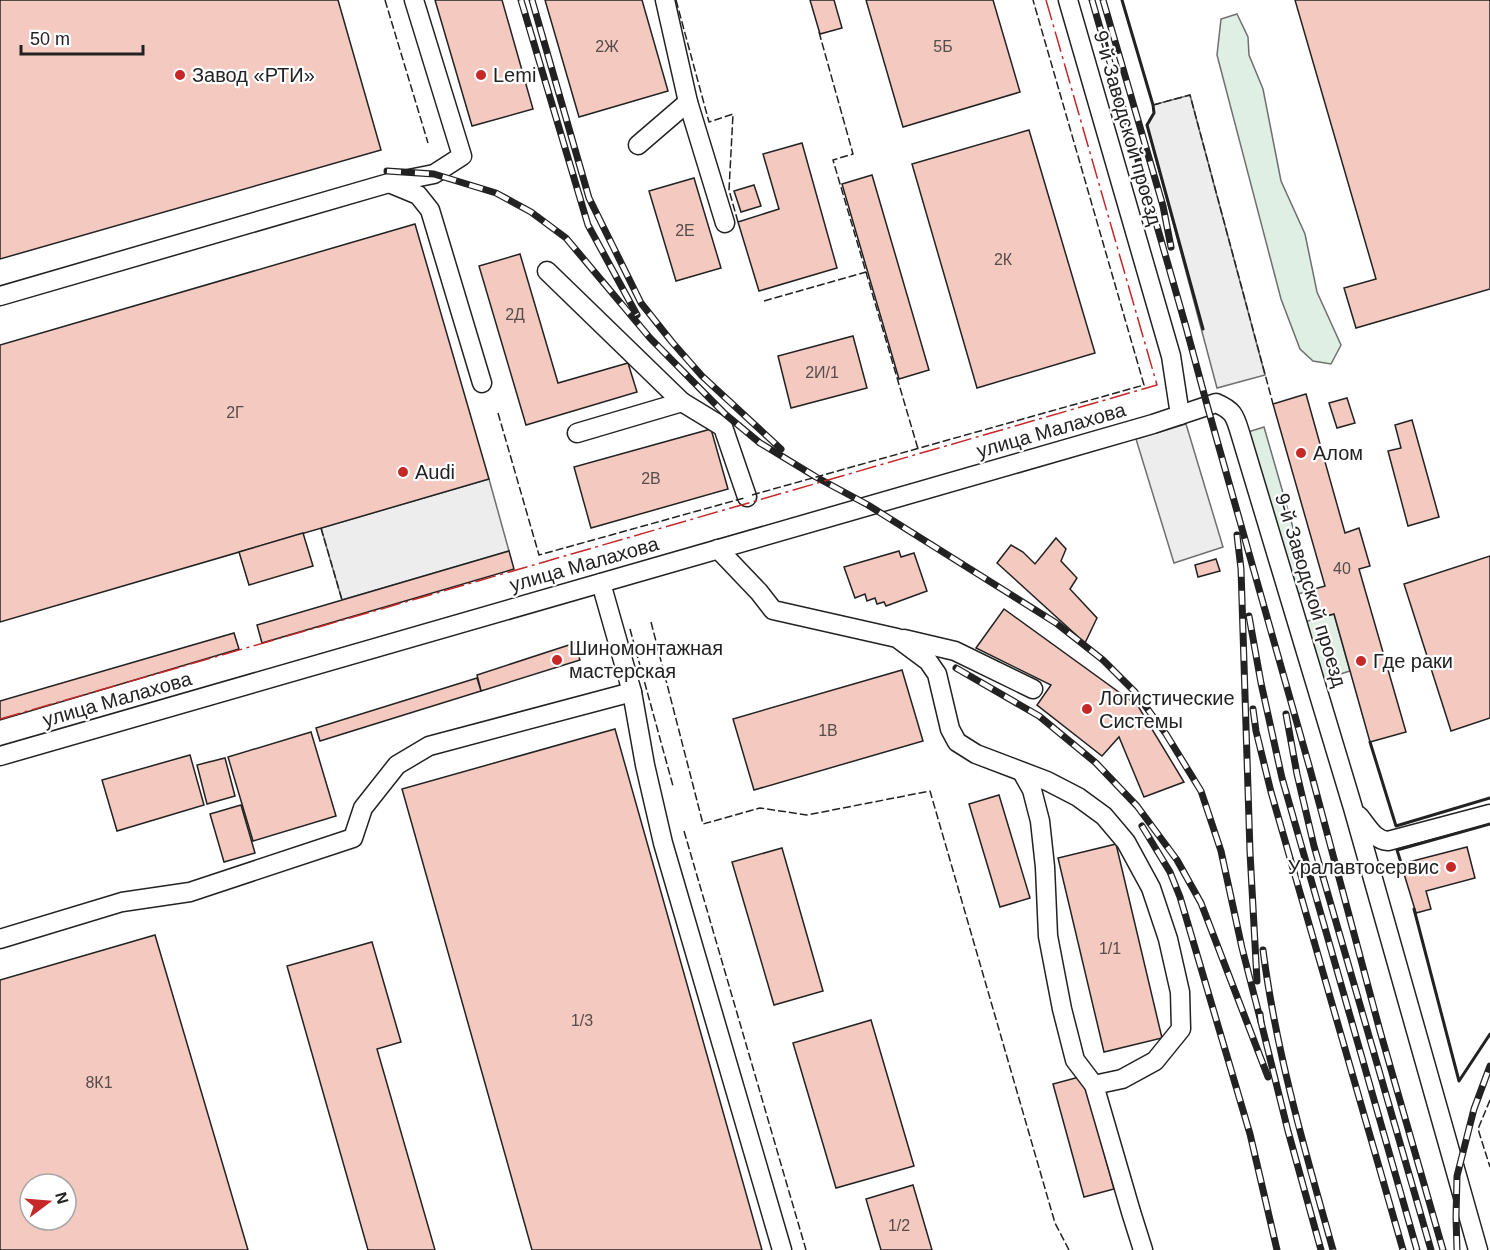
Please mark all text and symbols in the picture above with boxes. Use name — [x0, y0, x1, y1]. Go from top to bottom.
scale bar — [21, 18, 142, 56]
street label: 9-й Заводской проезд — [1090, 28, 1166, 228]
text: 50 m — [30, 29, 70, 49]
house number: 2Ж — [595, 38, 619, 55]
house number: 5Б — [933, 38, 953, 55]
place label: Завод «РТИ» — [192, 64, 315, 86]
place label: Lemi — [493, 64, 536, 86]
marker: Завод «РТИ» — [173, 68, 187, 82]
marker: Lemi — [474, 68, 488, 82]
house number: 2Е — [675, 222, 695, 239]
house number: 2К — [994, 251, 1013, 268]
house number: 2Д — [505, 306, 525, 323]
house number: 2И/1 — [805, 364, 839, 381]
street label: улица Малахова — [974, 398, 1129, 462]
house number: 2Г — [226, 404, 244, 421]
place label: Алом — [1313, 442, 1363, 464]
marker: Алом — [1294, 446, 1308, 460]
place label: Audi — [415, 461, 455, 483]
marker: Audi — [396, 465, 410, 479]
house number: 2В — [641, 470, 661, 487]
street label: 9-й Заводской проезд — [1271, 490, 1351, 690]
street label: улица Малахова — [507, 532, 662, 596]
house number: 40 — [1333, 560, 1351, 577]
place label: Шиномонтажная мастерская — [569, 637, 723, 682]
place label: Где раки — [1373, 650, 1453, 672]
marker: Шиномонтажная мастерская — [550, 653, 564, 667]
marker: Где раки — [1354, 654, 1368, 668]
street label: улица Малахова — [40, 667, 195, 731]
place label: Логистические Системы — [1099, 687, 1235, 732]
marker: Логистические Системы — [1080, 702, 1094, 716]
house number: 1В — [818, 722, 838, 739]
place label: Уралавтосервис — [1288, 856, 1439, 878]
marker: Уралавтосервис — [1444, 860, 1458, 874]
house number: 1/1 — [1099, 940, 1121, 957]
house number: 1/3 — [571, 1012, 593, 1029]
house number: 8К1 — [85, 1074, 113, 1091]
north arrow — [18, 1172, 78, 1232]
text: N — [52, 1190, 72, 1206]
house number: 1/2 — [888, 1217, 910, 1234]

